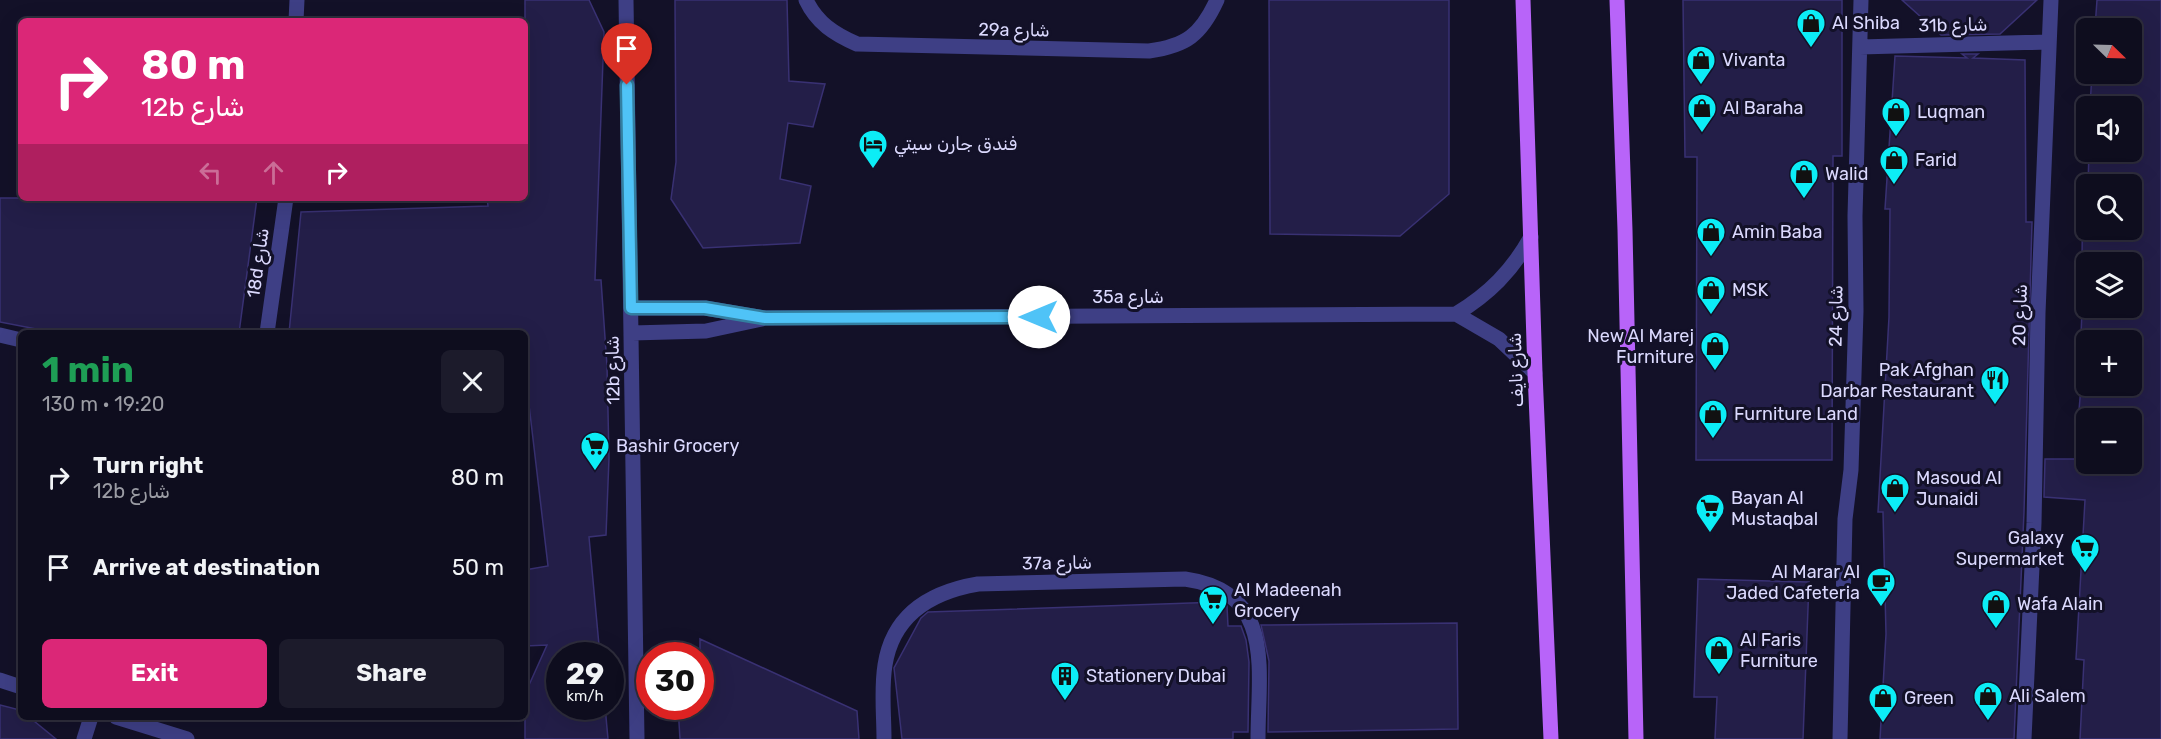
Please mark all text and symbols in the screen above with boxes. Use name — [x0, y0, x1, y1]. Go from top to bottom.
shop icon: Al Shiba — [1795, 7, 1827, 49]
place label: Al Shiba — [1832, 12, 1900, 34]
street label: 31b شارع — [1918, 13, 1988, 38]
street label: 29a شارع — [978, 18, 1050, 43]
north arrow — [2076, 18, 2142, 84]
map controls — [2076, 18, 2142, 474]
pin — [601, 23, 652, 85]
icon: arrive — [610, 32, 643, 65]
text: 80 m — [141, 40, 245, 90]
icon: right — [42, 42, 120, 120]
shop icon: Vivanta — [1685, 44, 1717, 86]
place label: Vivanta — [1722, 49, 1785, 71]
text: 12b شارع — [141, 91, 245, 123]
shop icon: Al Baraha — [1686, 92, 1718, 134]
shop icon: Luqman — [1880, 96, 1912, 138]
button: sound — [2076, 96, 2142, 162]
place label: Al Baraha — [1723, 97, 1803, 119]
place label: Luqman — [1917, 101, 1985, 123]
hotel icon: فندق جارن سيتي — [857, 128, 889, 170]
place label: فندق جارن سيتي — [894, 133, 1017, 157]
shop icon: Farid — [1878, 144, 1910, 186]
place label: Farid — [1915, 149, 1957, 171]
icon: left — [194, 156, 227, 189]
icon: ahead — [257, 156, 290, 189]
icon: right — [320, 156, 353, 189]
shop icon: Walid — [1788, 158, 1820, 200]
place label: Walid — [1825, 163, 1868, 185]
button: search — [2076, 174, 2142, 240]
shop icon: Amin Baba — [1695, 216, 1727, 258]
place label: Amin Baba — [1732, 221, 1822, 243]
street label: 18d شارع — [242, 227, 275, 299]
button: layers — [2076, 252, 2142, 318]
shop icon: MSK — [1695, 274, 1727, 316]
place label: MSK — [1732, 279, 1768, 301]
street label: شارع 20 — [2008, 283, 2033, 347]
position arrow — [1007, 285, 1071, 349]
street label: شارع 24 — [1824, 285, 1849, 347]
street label: 35a شارع — [1092, 286, 1164, 309]
place label: New Al Marej Furniture — [1587, 325, 1694, 368]
shop icon: New Al Marej Furniture — [1699, 330, 1731, 372]
button: + — [2076, 330, 2142, 396]
street label: شارع نايف — [1504, 332, 1529, 408]
street label: 12b شارع — [601, 335, 626, 405]
text: 1 min — [42, 348, 134, 391]
button: close — [441, 350, 504, 413]
place label: Pak Afghan Darbar Restaurant — [1820, 359, 1974, 402]
restaurant icon: Pak Afghan Darbar Restaurant — [1979, 364, 2011, 406]
text: 130 m · 19:20 — [42, 392, 164, 416]
shop icon: Furniture Land — [1697, 398, 1729, 440]
place label: Furniture Land — [1734, 403, 1858, 425]
button: − — [2076, 408, 2142, 474]
supermarket icon: Bashir Grocery — [579, 430, 611, 472]
place label: Bashir Grocery — [616, 435, 739, 457]
text: Turn right — [93, 452, 203, 479]
icon: right — [42, 461, 75, 494]
text: 80 m — [451, 464, 504, 491]
place label: Masoud Al Junaidi — [1916, 467, 2002, 510]
shop icon: Masoud Al Junaidi — [1879, 472, 1911, 514]
text: 12b شارع — [93, 479, 170, 503]
place label: Bayan Al Mustaqbal — [1731, 487, 1818, 530]
supermarket icon: Bayan Al Mustaqbal — [1694, 492, 1726, 534]
place label: Galaxy Supermarket — [1956, 527, 2064, 570]
supermarket icon: Galaxy Supermarket — [2069, 532, 2101, 574]
icon: arrive — [42, 551, 75, 584]
street label: 37a شارع — [1022, 551, 1092, 576]
text: Arrive at destination — [93, 554, 320, 581]
text: 50 m — [452, 554, 504, 581]
place label: Al Marar Al Jaded Cafeteria — [1726, 561, 1860, 604]
cafe icon: Al Marar Al Jaded Cafeteria — [1865, 566, 1897, 608]
place label: Al Madeenah Grocery — [1234, 579, 1342, 622]
supermarket icon: Al Madeenah Grocery — [1197, 584, 1229, 626]
shop icon: Wafa Alain — [1980, 588, 2012, 630]
place label: Wafa Alain — [2017, 593, 2103, 615]
place label: Al Faris Furniture — [1740, 629, 1818, 672]
shop icon: Al Faris Furniture — [1703, 634, 1735, 676]
button: Exit — [42, 639, 267, 708]
button: Share — [279, 639, 504, 708]
speed limit sign: 30 — [636, 642, 714, 720]
text: 29 — [566, 656, 604, 692]
building icon: Stationery Dubai — [1049, 660, 1081, 702]
place label: Stationery Dubai — [1086, 665, 1226, 687]
shop icon: Ali Salem — [1972, 680, 2004, 722]
shop icon: Green — [1867, 682, 1899, 724]
place label: Ali Salem — [2009, 685, 2086, 707]
text: km/h — [566, 687, 604, 705]
place label: Green — [1904, 687, 1954, 709]

